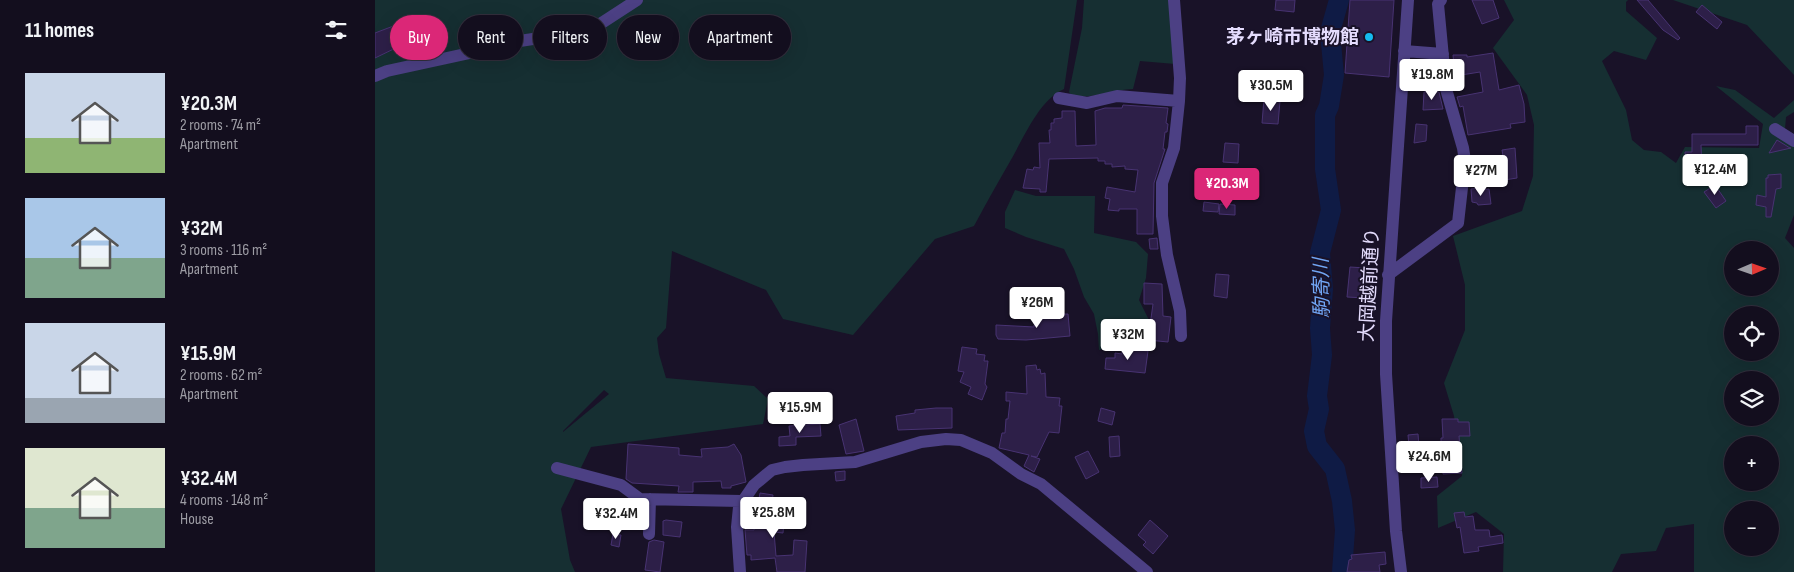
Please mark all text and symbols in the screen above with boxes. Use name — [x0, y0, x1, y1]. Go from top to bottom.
chip: Buy — [390, 15, 448, 60]
chip: Rent — [458, 15, 523, 60]
chip: Filters — [533, 15, 607, 60]
chip: New — [617, 15, 679, 60]
chip: Apartment — [689, 15, 791, 60]
icon: filters — [322, 16, 350, 44]
text: 11 homes — [25, 18, 94, 43]
place label: 茅ヶ崎市博物館 — [1226, 26, 1359, 49]
marker: 茅ヶ崎市博物館 — [1363, 31, 1375, 43]
pin: ¥19.8M — [1391, 58, 1473, 101]
text: ¥19.8M — [1410, 65, 1454, 84]
pin: ¥30.5M — [1230, 70, 1312, 112]
text: ¥30.5M — [1249, 76, 1293, 95]
text: ¥20.3M — [180, 91, 237, 116]
icon: home — [65, 93, 125, 153]
text: 2 rooms · 74 m² — [180, 116, 261, 135]
text: Apartment — [180, 135, 238, 154]
pin: ¥27M — [1451, 154, 1511, 197]
pin: ¥12.4M — [1674, 154, 1756, 196]
text: ¥12.4M — [1694, 160, 1736, 179]
text: ¥27M — [1465, 161, 1497, 180]
pin: ¥20.3M — [1186, 168, 1268, 210]
text: ¥20.3M — [1205, 174, 1249, 193]
text: ¥32M — [180, 216, 223, 241]
icon: home — [65, 218, 125, 278]
street label: 大岡越前通り — [1356, 227, 1384, 343]
text: 3 rooms · 116 m² — [180, 241, 267, 260]
north arrow — [1724, 241, 1779, 296]
map controls — [1724, 241, 1779, 556]
water label: 駒寄川 — [1309, 256, 1335, 318]
text: Apartment — [180, 260, 238, 279]
pin: ¥26M — [1007, 286, 1067, 329]
text: ¥26M — [1021, 293, 1053, 312]
button: locate — [1724, 306, 1779, 361]
pin: ¥32M — [1098, 318, 1158, 361]
text: ¥32M — [1112, 325, 1144, 344]
text: ¥15.9M — [180, 341, 236, 366]
icon: home — [65, 343, 125, 403]
text: 2 rooms · 62 m² — [180, 366, 263, 385]
button: layers — [1724, 371, 1779, 426]
text: Apartment — [180, 385, 238, 404]
pin: ¥15.9M — [759, 392, 841, 434]
text: ¥15.9M — [779, 398, 821, 417]
button: + — [1724, 436, 1779, 491]
pin: ¥24.6M — [1388, 440, 1470, 483]
text: ¥24.6M — [1407, 447, 1451, 466]
text: ¥32.4M — [180, 466, 237, 491]
icon: home — [65, 468, 125, 528]
text: 4 rooms · 148 m² — [180, 491, 268, 510]
pin: ¥25.8M — [732, 496, 814, 539]
pin: ¥32.4M — [575, 498, 657, 540]
button: − — [1724, 501, 1779, 556]
text: ¥25.8M — [751, 503, 795, 522]
text: ¥32.4M — [594, 504, 638, 523]
text: House — [180, 510, 214, 529]

